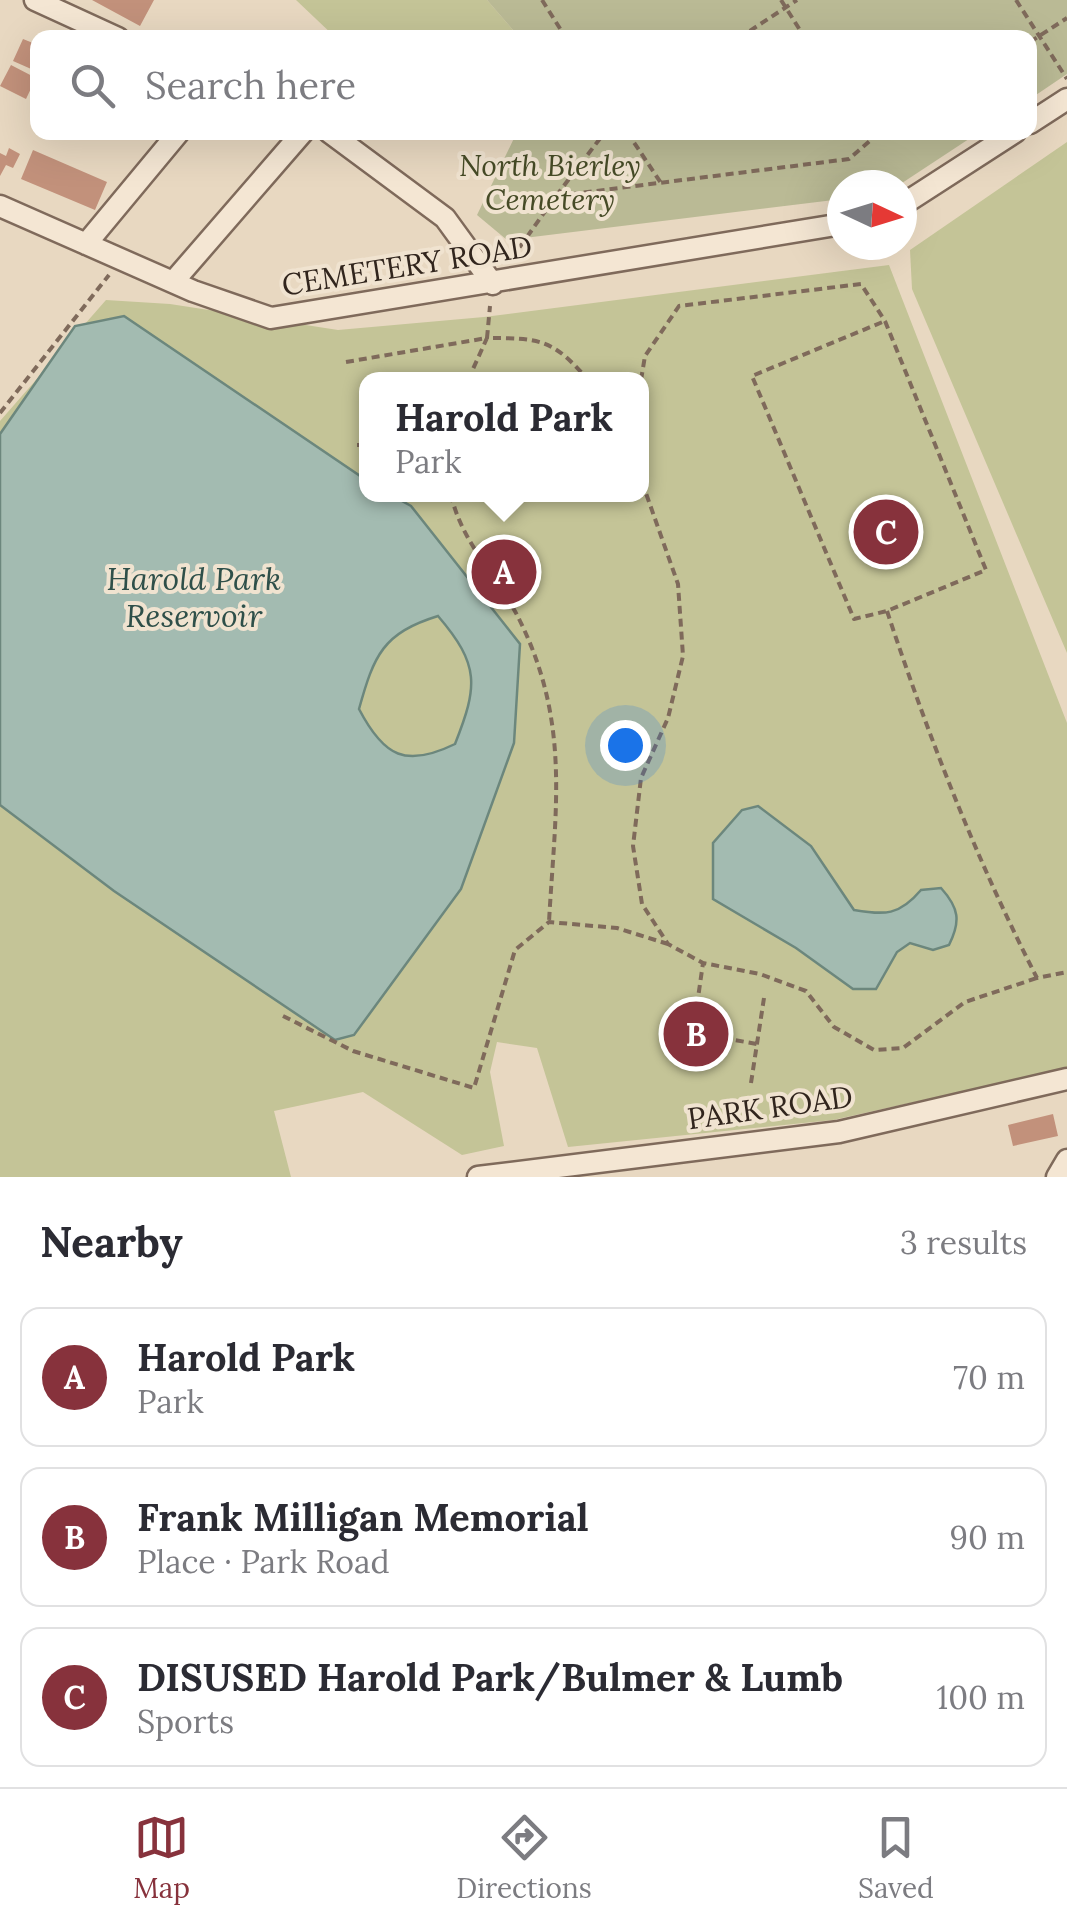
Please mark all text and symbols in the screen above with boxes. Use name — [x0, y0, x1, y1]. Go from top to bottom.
search box — [30, 30, 1037, 140]
icon: search — [65, 58, 120, 113]
text: Search here — [145, 61, 356, 109]
park label: North Bierley Cemetery — [459, 146, 641, 218]
north arrow — [827, 170, 917, 260]
street label: CEMETERY ROAD — [279, 226, 535, 304]
popup — [359, 372, 649, 502]
text: Harold Park — [395, 393, 613, 441]
text: Park — [395, 441, 461, 482]
pin: C — [854, 494, 918, 570]
pin: A — [472, 534, 536, 610]
water label: Harold Park Reservoir — [106, 558, 282, 636]
your location — [600, 720, 651, 771]
pin: B — [664, 996, 728, 1072]
street label: PARK ROAD — [685, 1077, 855, 1137]
text: Nearby — [40, 1215, 183, 1269]
text: 3 results — [900, 1222, 1027, 1263]
text: Harold Park — [137, 1333, 355, 1381]
text: A — [64, 1357, 85, 1398]
text: 70 m — [953, 1357, 1025, 1398]
text: Park — [137, 1381, 204, 1422]
text: Frank Milligan Memorial — [137, 1493, 589, 1541]
text: B — [64, 1517, 85, 1558]
text: 90 m — [950, 1517, 1025, 1558]
text: Place · Park Road — [137, 1541, 390, 1582]
text: DISUSED Harold Park/Bulmer & Lumb — [137, 1653, 843, 1701]
text: C — [63, 1677, 86, 1718]
text: 100 m — [937, 1677, 1025, 1718]
text: Sports — [137, 1701, 234, 1742]
tab: Map — [133, 1810, 190, 1906]
tab: Directions — [456, 1810, 592, 1906]
tab: Saved — [858, 1810, 934, 1906]

